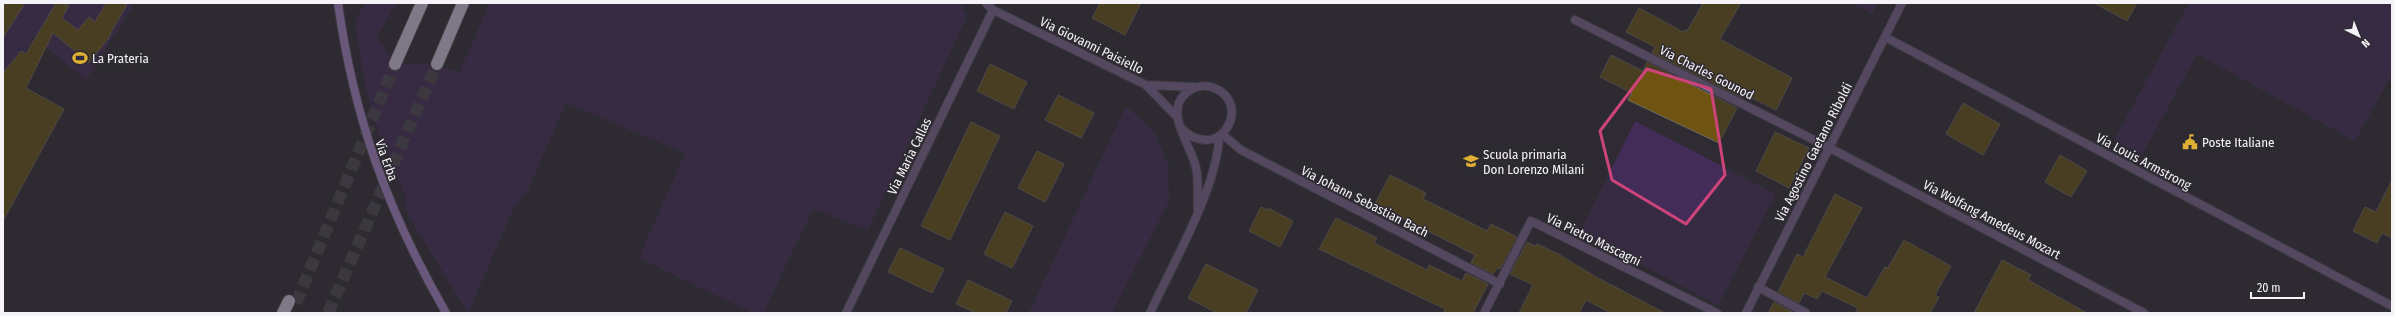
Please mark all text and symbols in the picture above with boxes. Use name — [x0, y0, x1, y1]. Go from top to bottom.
street label: Via Giovanni Paisiello — [1037, 14, 1146, 77]
north arrow — [2339, 16, 2379, 56]
text: N — [2359, 36, 2372, 50]
street label: Via Charles Gounod — [1657, 42, 1756, 103]
sports icon: La Prateria — [71, 49, 89, 67]
place label: La Prateria — [92, 51, 149, 66]
street label: Via Agostino Gaetano Riboldi — [1772, 80, 1855, 224]
street label: Via Maria Callas — [884, 115, 935, 197]
street label: Via Louis Armstrong — [2094, 130, 2195, 193]
public building icon: Poste Italiane — [2181, 133, 2199, 151]
place label: Poste Italiane — [2202, 135, 2275, 150]
street label: Via Erba — [372, 137, 401, 183]
place label: Scuola primaria Don Lorenzo Milani — [1483, 147, 1584, 177]
school or university icon: Scuola primaria Don Lorenzo Milani — [1462, 152, 1480, 170]
street label: Via Johann Sebastian Bach — [1299, 163, 1431, 240]
street label: Via Wolfang Amedeus Mozart — [1920, 177, 2064, 262]
street label: Via Pietro Mascagni — [1544, 210, 1643, 269]
scale bar — [2251, 274, 2304, 300]
text: 20 m — [2257, 281, 2281, 295]

